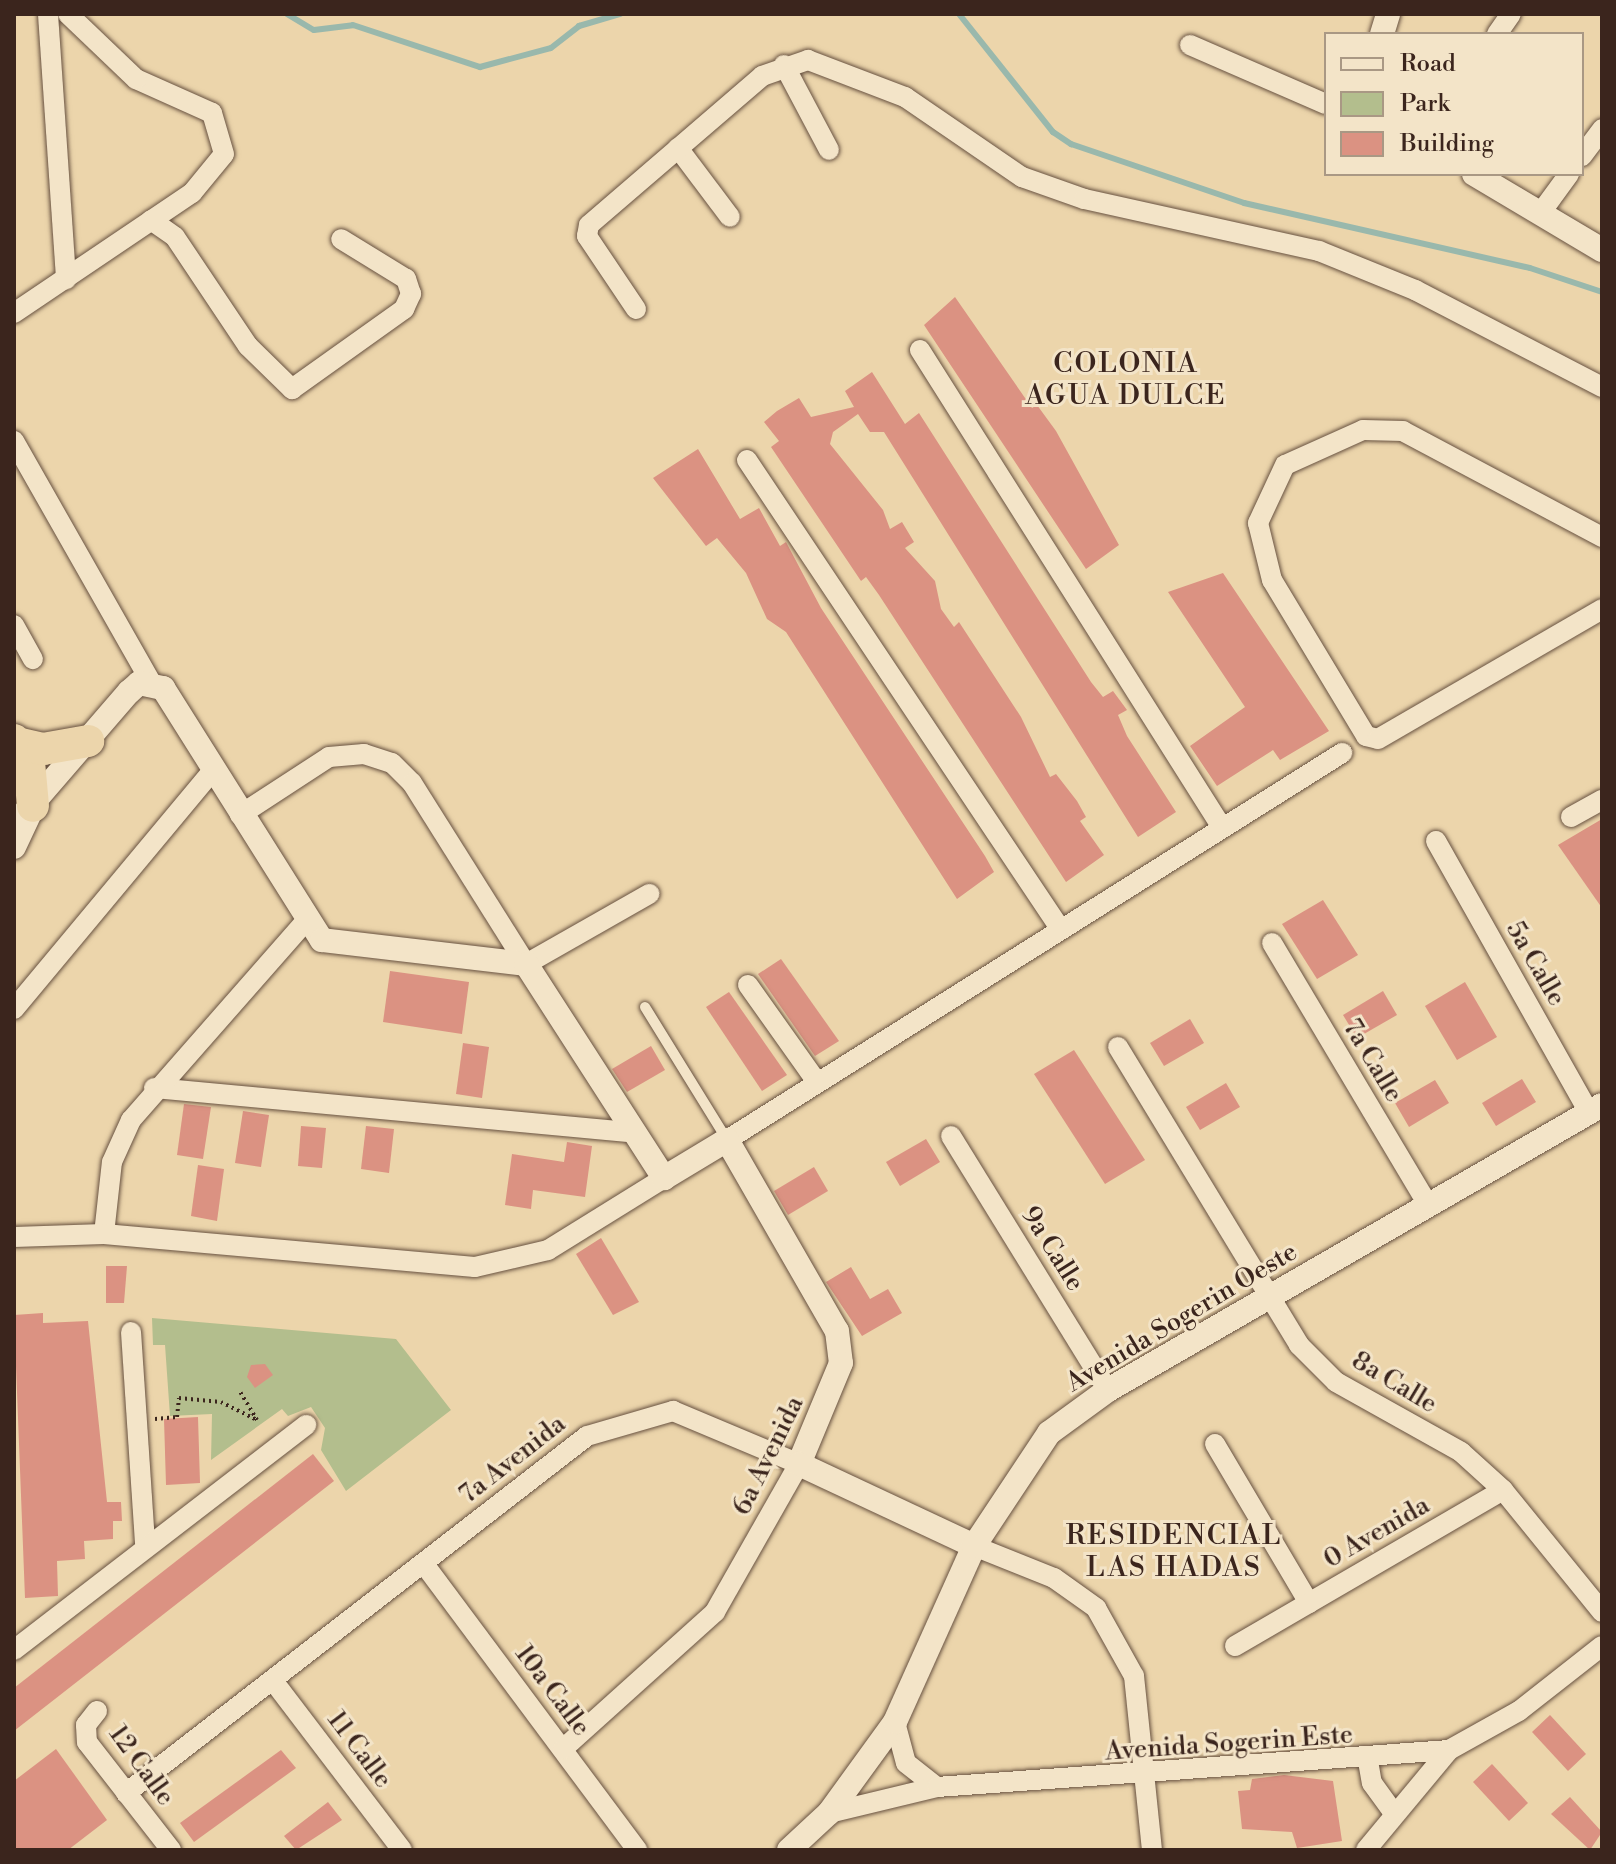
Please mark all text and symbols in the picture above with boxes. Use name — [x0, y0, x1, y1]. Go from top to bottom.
legend — [1324, 32, 1584, 176]
text: Road — [1400, 49, 1456, 79]
text: Park — [1400, 89, 1450, 119]
text: Building — [1400, 129, 1494, 159]
district label: COLONIA AGUA DULCE — [1025, 347, 1227, 413]
street label: 5a Calle — [1498, 916, 1572, 1012]
street label: 7a Calle — [1335, 1014, 1409, 1108]
street label: 9a Calle — [1014, 1201, 1090, 1297]
street label: Avenida Sogerin Oeste — [1061, 1237, 1303, 1399]
street label: 8a Calle — [1346, 1345, 1442, 1421]
street label: 6a Avenida — [727, 1391, 811, 1521]
street label: 7a Avenida — [454, 1409, 572, 1511]
street label: 0 Avenida — [1319, 1490, 1435, 1576]
district label: RESIDENCIAL LAS HADAS — [1066, 1519, 1282, 1585]
street label: 10a Calle — [508, 1639, 596, 1743]
street label: 11 Calle — [320, 1705, 398, 1795]
street label: 12 Calle — [102, 1720, 180, 1812]
street label: Avenida Sogerin Este — [1104, 1720, 1354, 1768]

